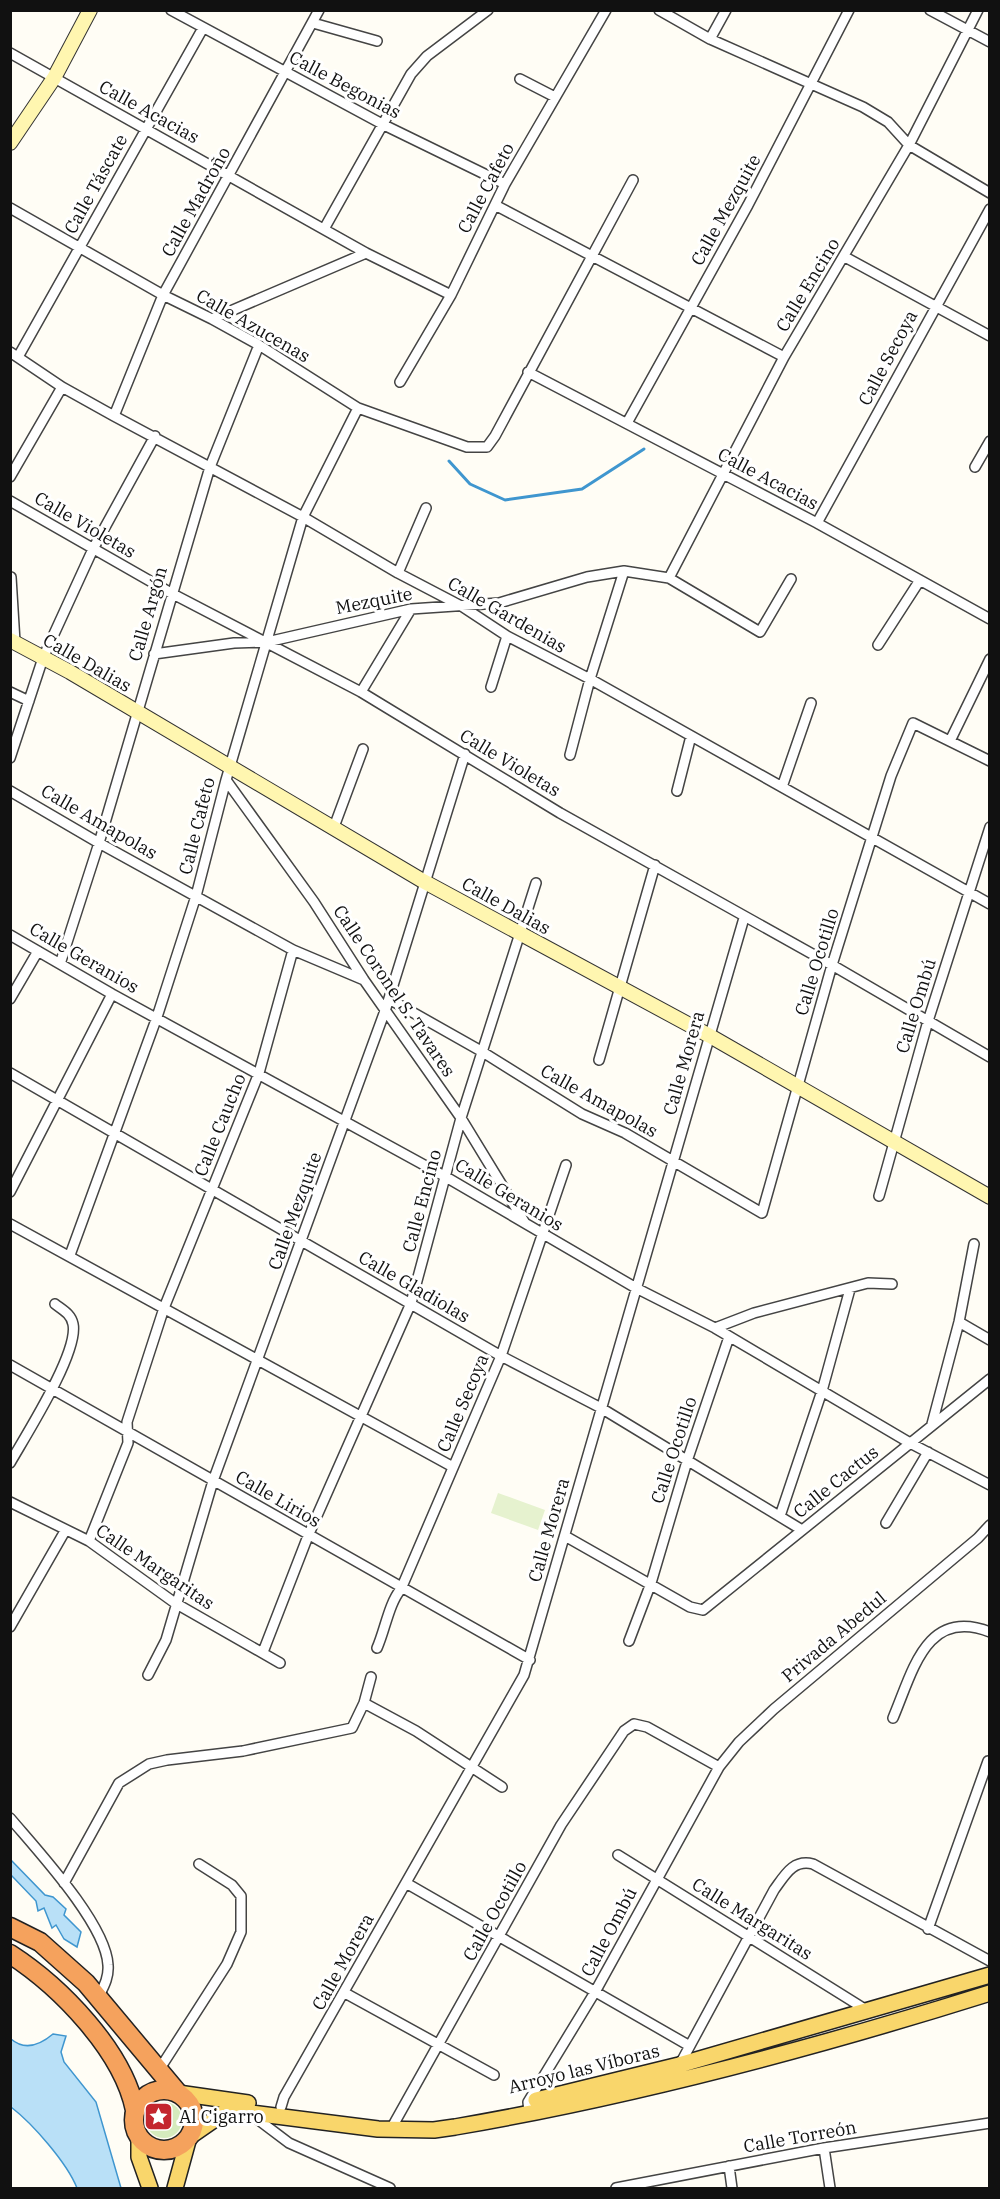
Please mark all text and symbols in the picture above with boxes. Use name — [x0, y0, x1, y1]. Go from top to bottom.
street label: Calle Begonias — [285, 45, 405, 124]
street label: Calle Acacias — [95, 75, 203, 148]
street label: Calle Táscate — [59, 130, 132, 238]
street label: Calle Cafeto — [452, 138, 519, 237]
street label: Calle Madroño — [156, 143, 235, 261]
street label: Calle Mezquite — [686, 150, 766, 269]
street label: Calle Encino — [771, 234, 845, 336]
street label: Calle Azucenas — [192, 284, 314, 367]
street label: Calle Secoya — [853, 306, 922, 409]
street label: Calle Acacias — [714, 442, 823, 515]
street label: Calle Violetas — [30, 486, 140, 563]
street label: Calle Argón — [123, 564, 172, 664]
street label: Calle Gardenias — [444, 571, 571, 658]
street label: Mezquite — [334, 582, 414, 619]
street label: Calle Dalias — [39, 628, 136, 697]
street label: Calle Violetas — [456, 724, 565, 802]
street label: Calle Cafeto — [173, 775, 220, 877]
street label: Calle Amapolas — [37, 779, 162, 864]
street label: Calle Dalias — [458, 872, 555, 939]
street label: Calle Coronel S. Tavares — [328, 900, 461, 1081]
street label: Calle Ocotillo — [789, 905, 844, 1018]
street label: Calle Geranios — [25, 917, 143, 998]
street label: Calle Ombú — [890, 956, 941, 1056]
street label: Calle Morera — [658, 1008, 709, 1118]
street label: Calle Amapolas — [537, 1059, 662, 1142]
street label: Calle Caucho — [188, 1070, 251, 1180]
street label: Calle Encino — [397, 1147, 446, 1255]
street label: Calle Mezquite — [263, 1149, 326, 1273]
street label: Calle Geranios — [451, 1153, 568, 1236]
street label: Calle Gladiolas — [354, 1245, 474, 1328]
street label: Calle Secoya — [432, 1350, 494, 1455]
street label: Calle Ocotillo — [645, 1393, 702, 1506]
street label: Calle Cactus — [788, 1440, 883, 1523]
street label: Calle Lirios — [231, 1465, 325, 1532]
street label: Calle Morera — [523, 1475, 574, 1585]
street label: Calle Margaritas — [92, 1519, 219, 1615]
street label: Privada Abedul — [777, 1586, 891, 1687]
street label: Calle Ocotillo — [458, 1857, 532, 1965]
street label: Calle Margaritas — [688, 1872, 817, 1965]
street label: Calle Ombú — [575, 1883, 642, 1980]
street label: Calle Morera — [307, 1909, 379, 2014]
street label: Arroyo las Víboras — [506, 2039, 662, 2098]
place icon: Al Cigarro — [142, 2101, 174, 2133]
place label: Al Cigarro — [179, 2105, 264, 2128]
street label: Calle Torreón — [742, 2115, 858, 2158]

